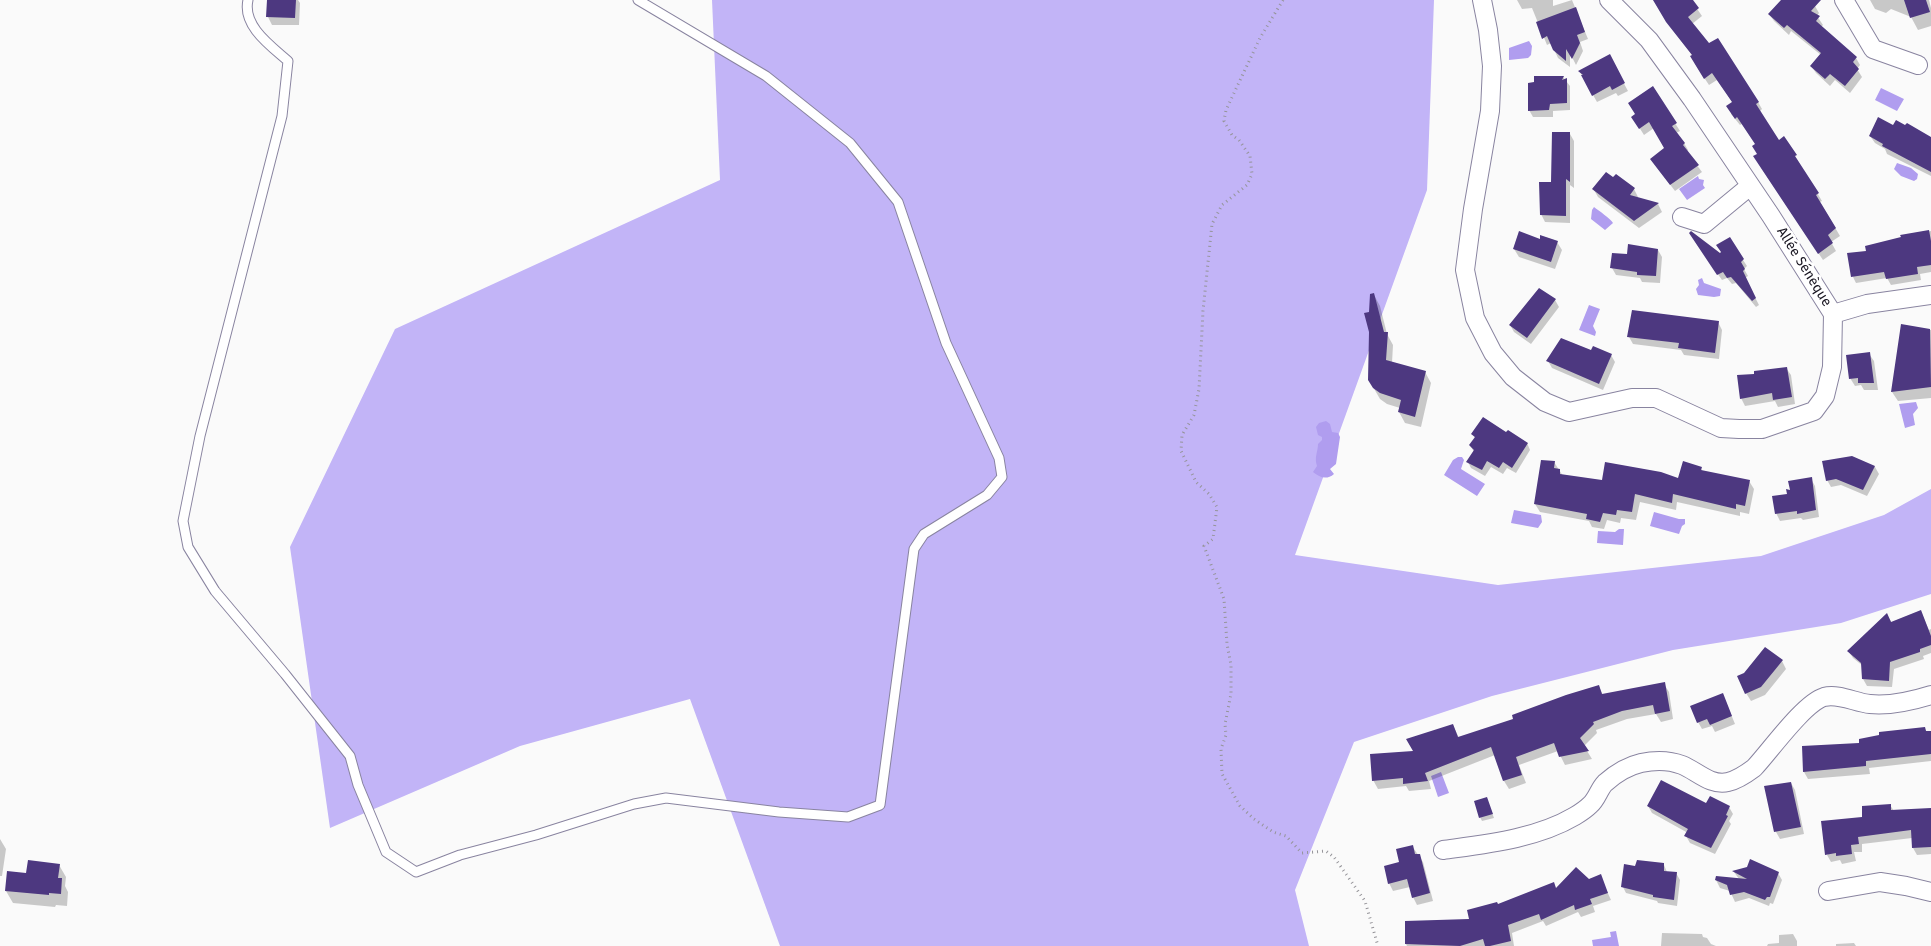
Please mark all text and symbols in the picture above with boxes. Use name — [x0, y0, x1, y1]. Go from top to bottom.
street label: Allée Sénèque — [1773, 224, 1835, 310]

